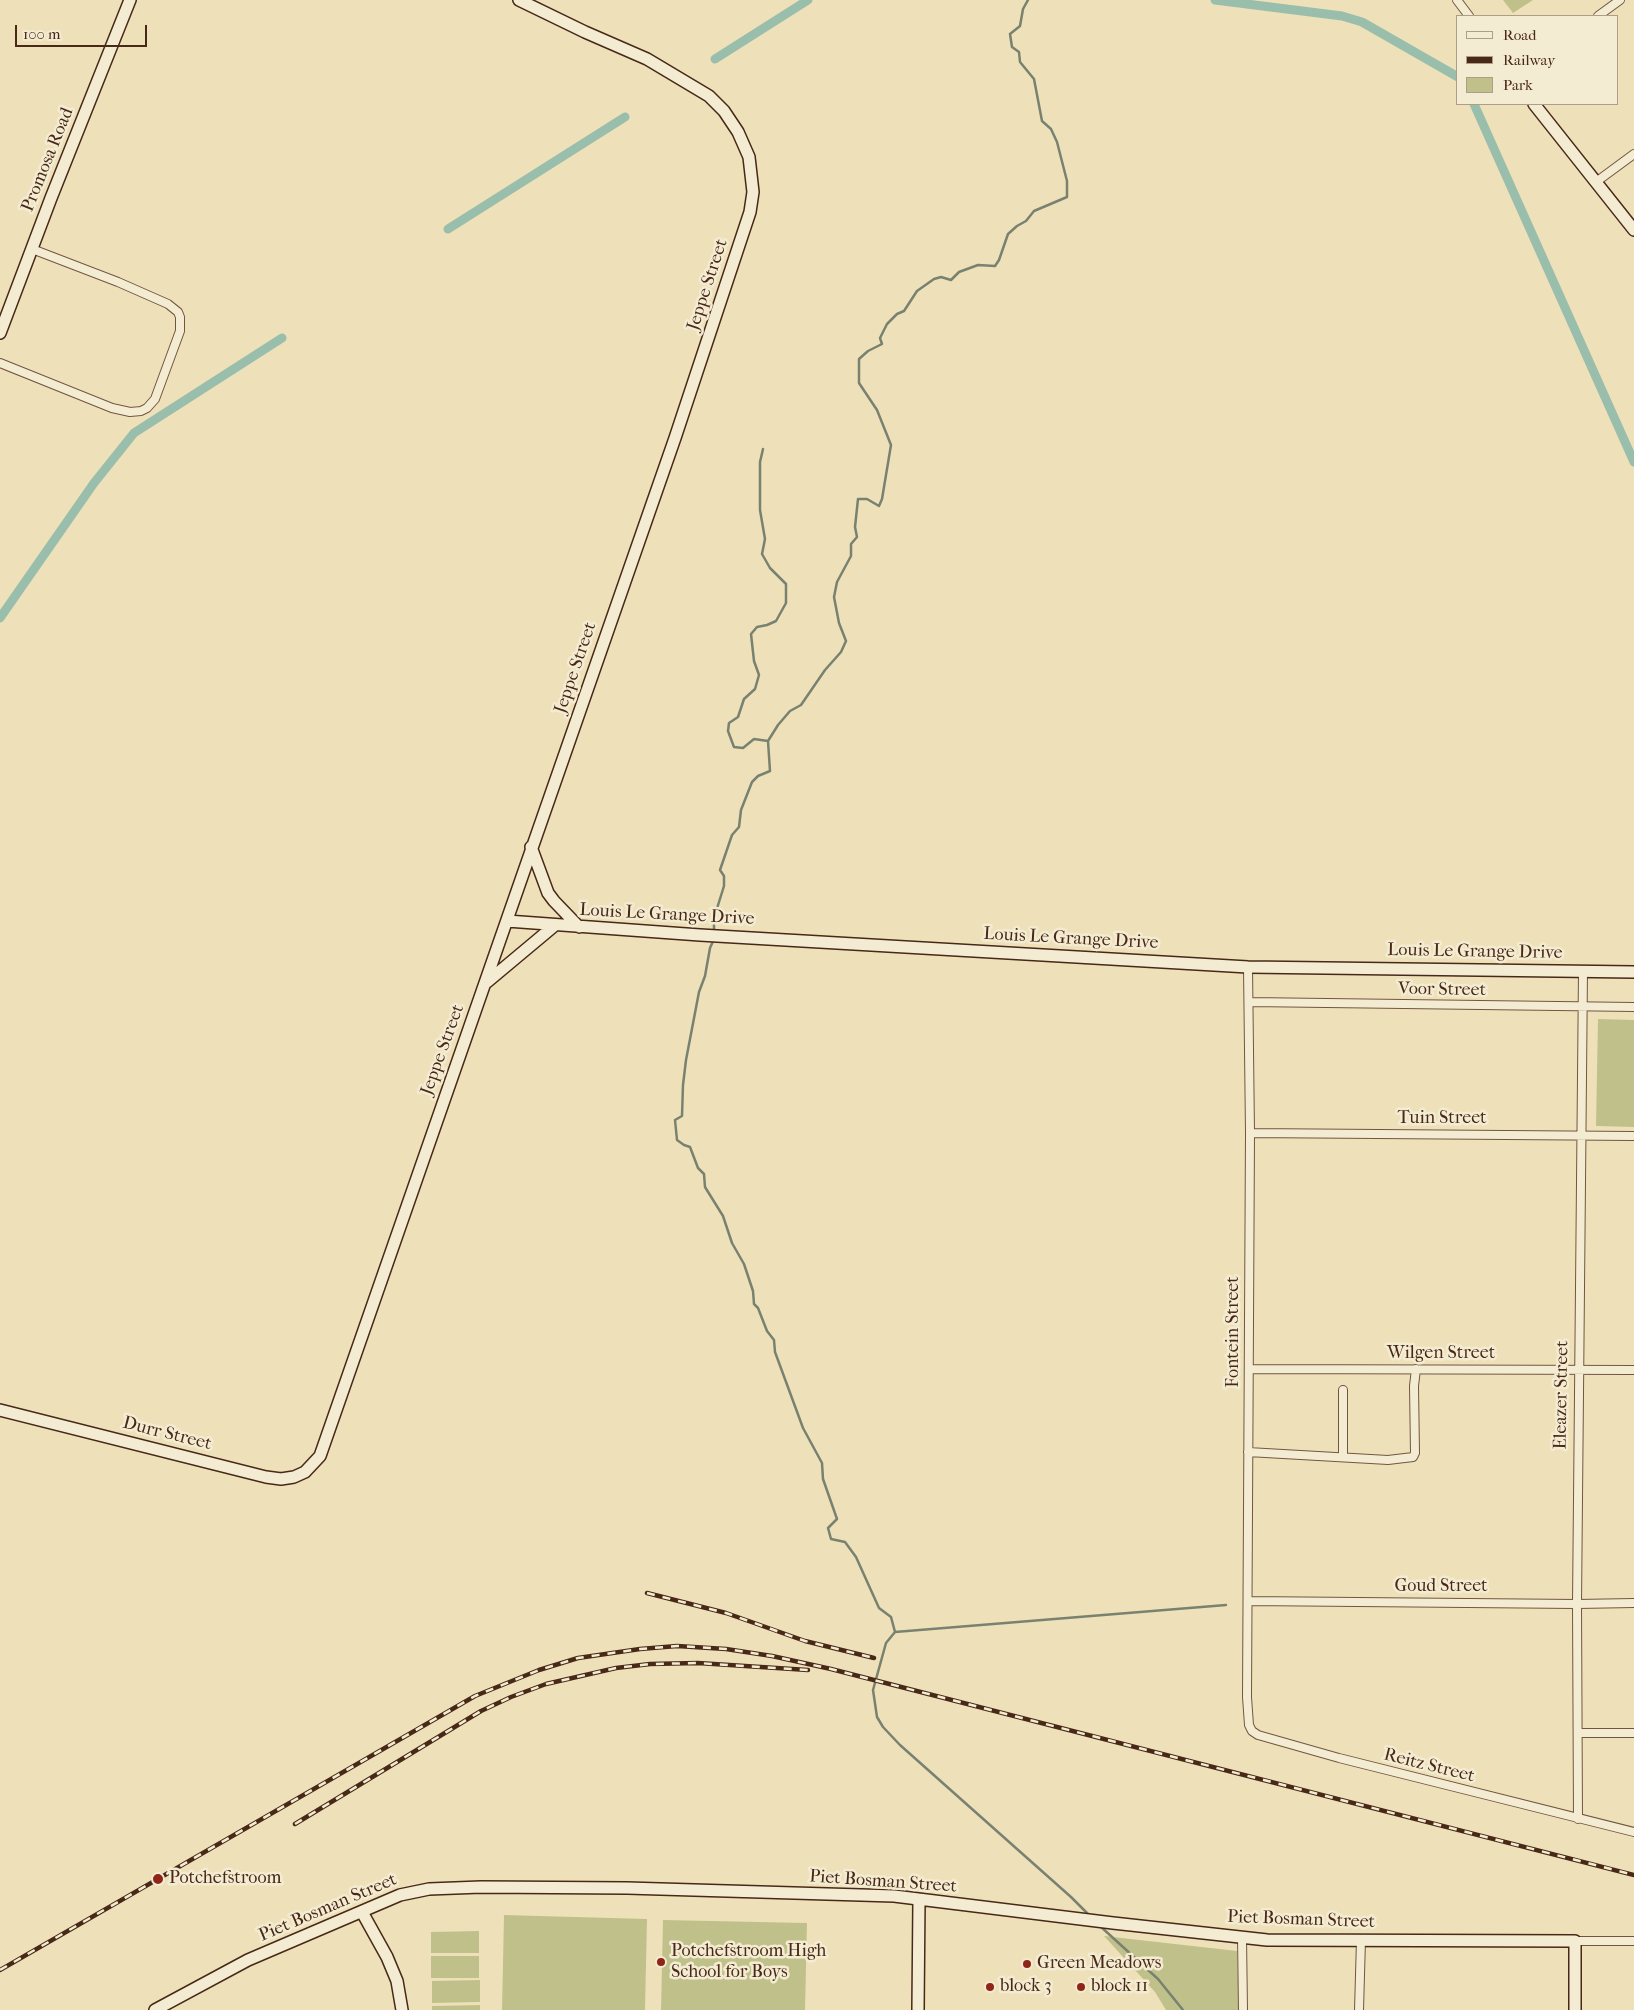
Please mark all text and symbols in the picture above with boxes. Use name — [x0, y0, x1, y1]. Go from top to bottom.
scale bar — [18, 15, 150, 47]
legend — [1456, 15, 1619, 105]
text: 100 m — [23, 25, 61, 43]
text: Road — [1503, 26, 1536, 44]
text: Railway — [1503, 51, 1555, 69]
text: Park — [1503, 76, 1533, 94]
street label: Promosa Road — [17, 105, 79, 215]
street label: Jeppe Street — [683, 236, 733, 334]
street label: Jeppe Street — [550, 620, 602, 716]
street label: Louis Le Grange Drive — [579, 900, 755, 930]
street label: Louis Le Grange Drive — [983, 924, 1159, 954]
street label: Louis Le Grange Drive — [1387, 940, 1563, 964]
street label: Voor Street — [1398, 978, 1486, 1002]
street label: Jeppe Street — [417, 1002, 469, 1098]
street label: Tuin Street — [1397, 1108, 1487, 1130]
street label: Fontein Street — [1223, 1276, 1245, 1388]
street label: Eleazer Street — [1550, 1340, 1574, 1450]
street label: Wilgen Street — [1387, 1343, 1495, 1365]
street label: Durr Street — [120, 1413, 214, 1455]
street label: Goud Street — [1395, 1576, 1487, 1598]
street label: Reitz Street — [1381, 1744, 1477, 1788]
street label: Piet Bosman Street — [809, 1866, 957, 1898]
place label: Potchefstroom — [169, 1868, 281, 1890]
street label: Piet Bosman Street — [256, 1869, 400, 1947]
marker: Potchefstroom — [151, 1872, 165, 1886]
street label: Piet Bosman Street — [1227, 1907, 1375, 1933]
place label: Potchefstroom High School for Boys — [671, 1941, 826, 1984]
place label: Green Meadows — [1037, 1953, 1162, 1975]
marker: Potchefstroom High School for Boys — [655, 1956, 667, 1968]
marker: Green Meadows — [1021, 1958, 1033, 1970]
place label: block 3 — [1000, 1976, 1052, 1998]
place label: block 11 — [1091, 1976, 1148, 1998]
marker: block 3 — [984, 1981, 996, 1993]
marker: block 11 — [1075, 1981, 1087, 1993]

